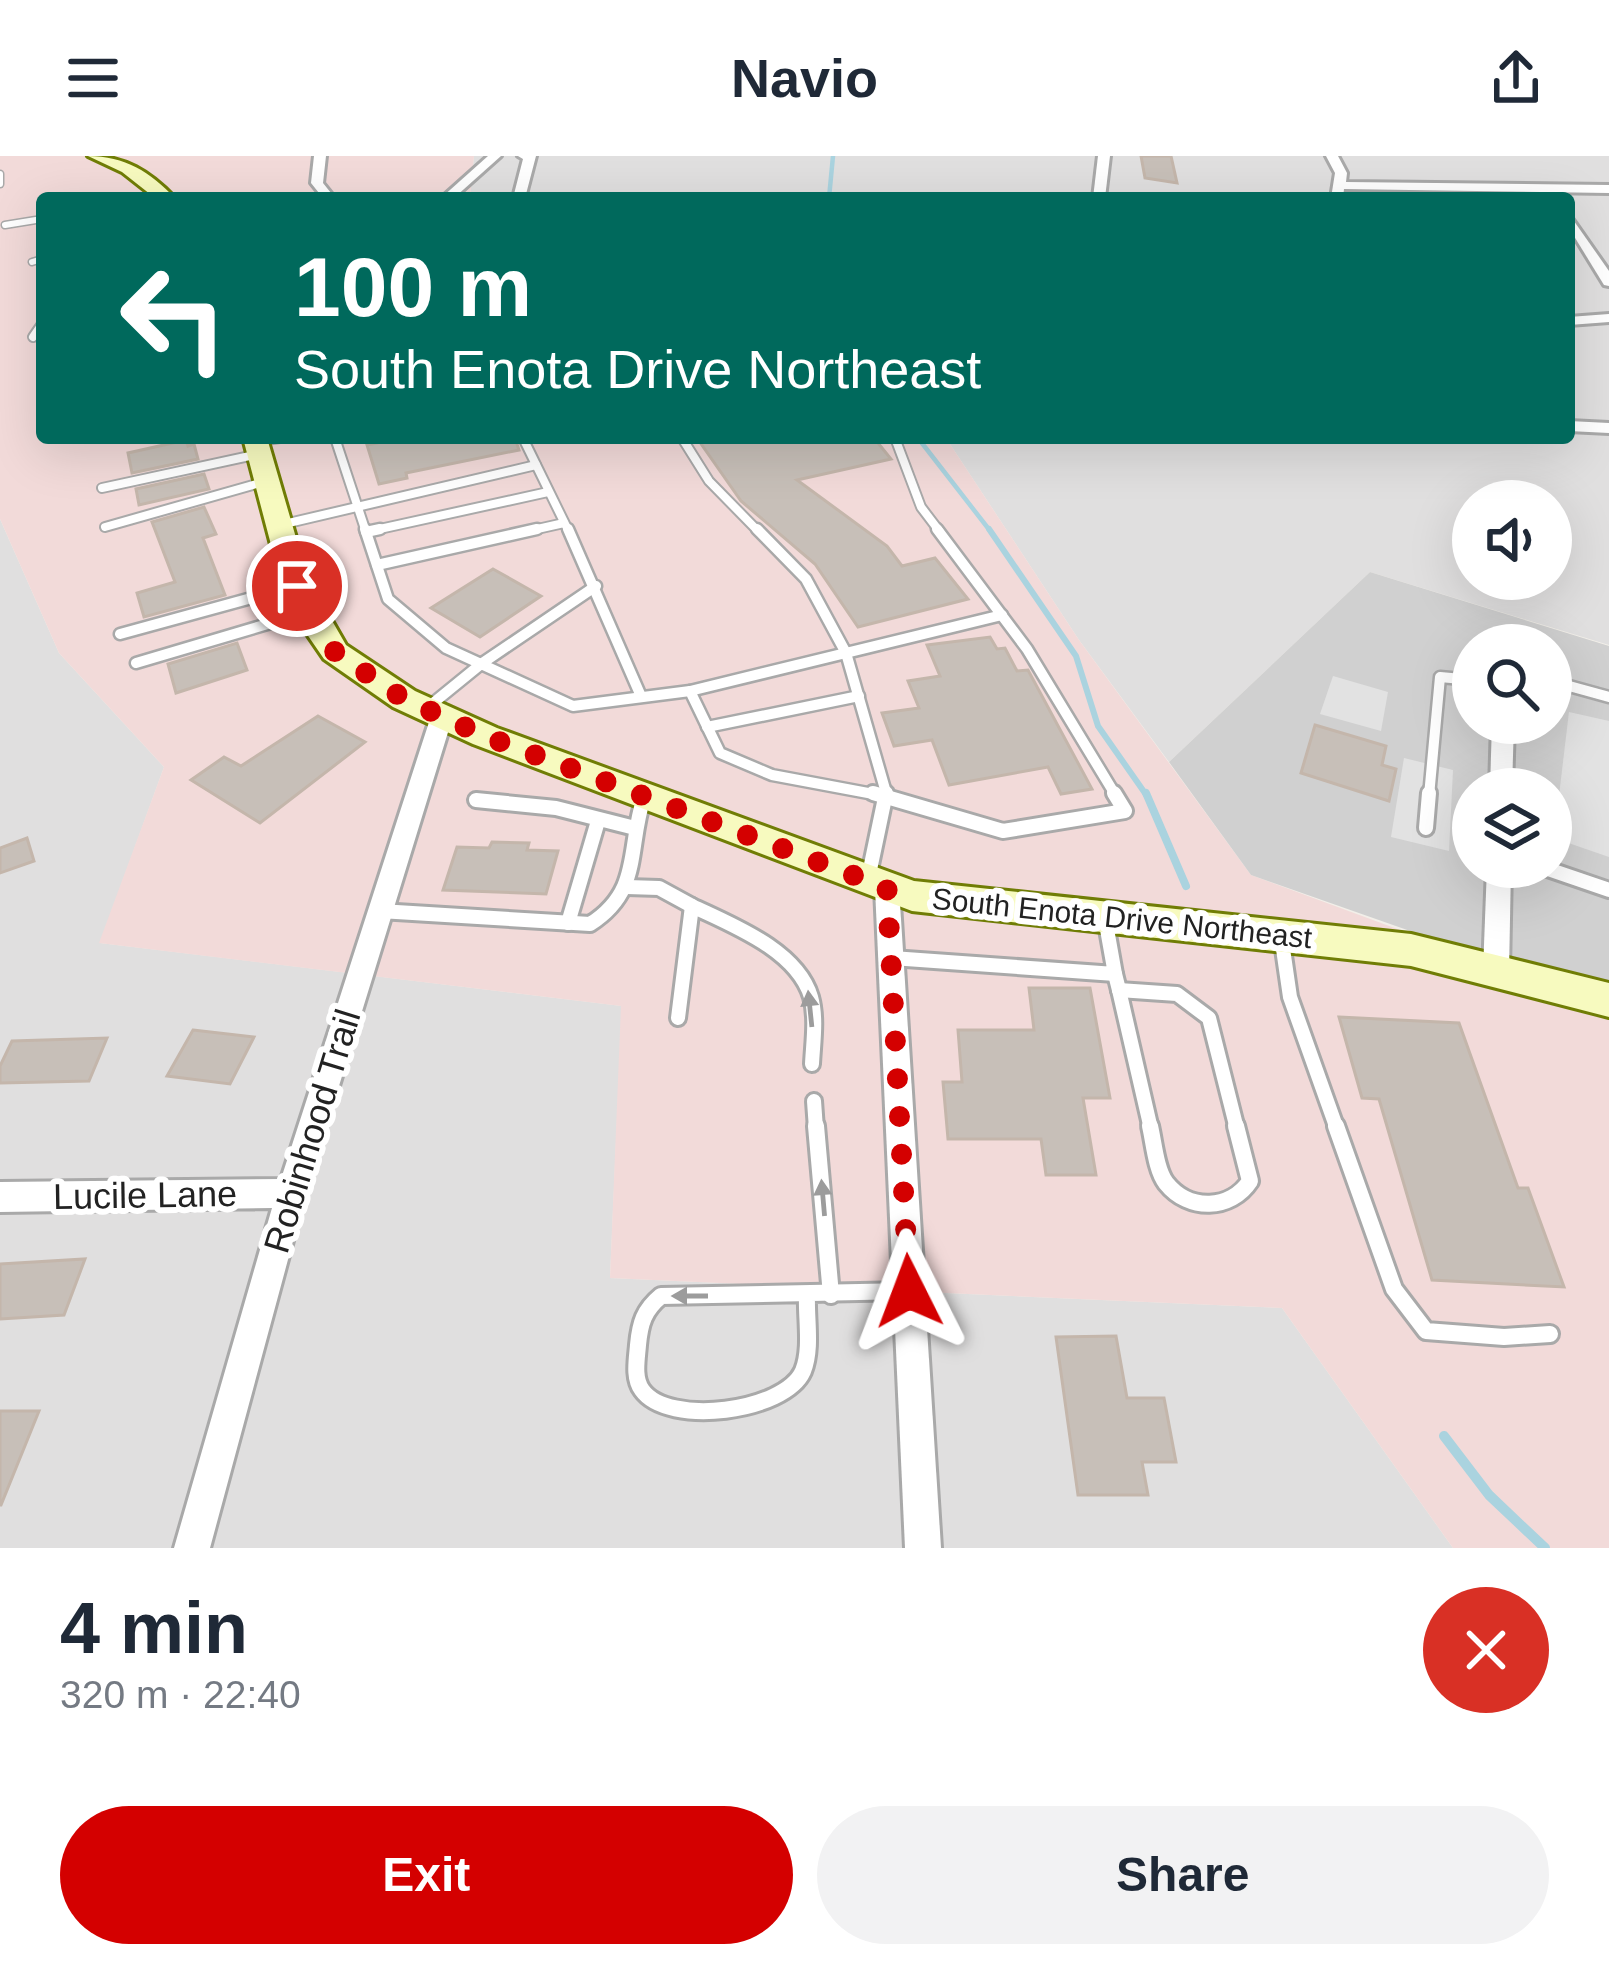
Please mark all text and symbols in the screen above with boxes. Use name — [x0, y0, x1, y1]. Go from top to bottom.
icon: menu — [60, 45, 126, 111]
icon: share — [1483, 45, 1549, 111]
text: Navio — [731, 48, 878, 108]
icon: left — [96, 240, 252, 396]
text: 100 m — [294, 240, 532, 334]
text: South Enota Drive Northeast — [294, 339, 981, 399]
map controls — [1452, 480, 1572, 888]
button: sound — [1452, 480, 1572, 600]
pin — [246, 535, 348, 637]
icon: arrive — [264, 553, 330, 619]
button: search — [1452, 624, 1572, 744]
button: layers — [1452, 768, 1572, 888]
street label: South Enota Drive Northeast — [930, 882, 1314, 954]
one-way arrow — [800, 990, 819, 1027]
street label: Robinhood Trail — [256, 1004, 368, 1258]
street label: Lucile Lane — [53, 1173, 237, 1217]
one-way arrow — [813, 1179, 832, 1216]
position arrow — [846, 1228, 972, 1354]
one-way arrow — [670, 1286, 708, 1306]
button: close — [1423, 1587, 1549, 1713]
text: 4 min — [60, 1588, 248, 1668]
text: 320 m · 22:40 — [60, 1673, 301, 1716]
button: Exit — [60, 1806, 793, 1944]
button: Share — [817, 1806, 1549, 1944]

